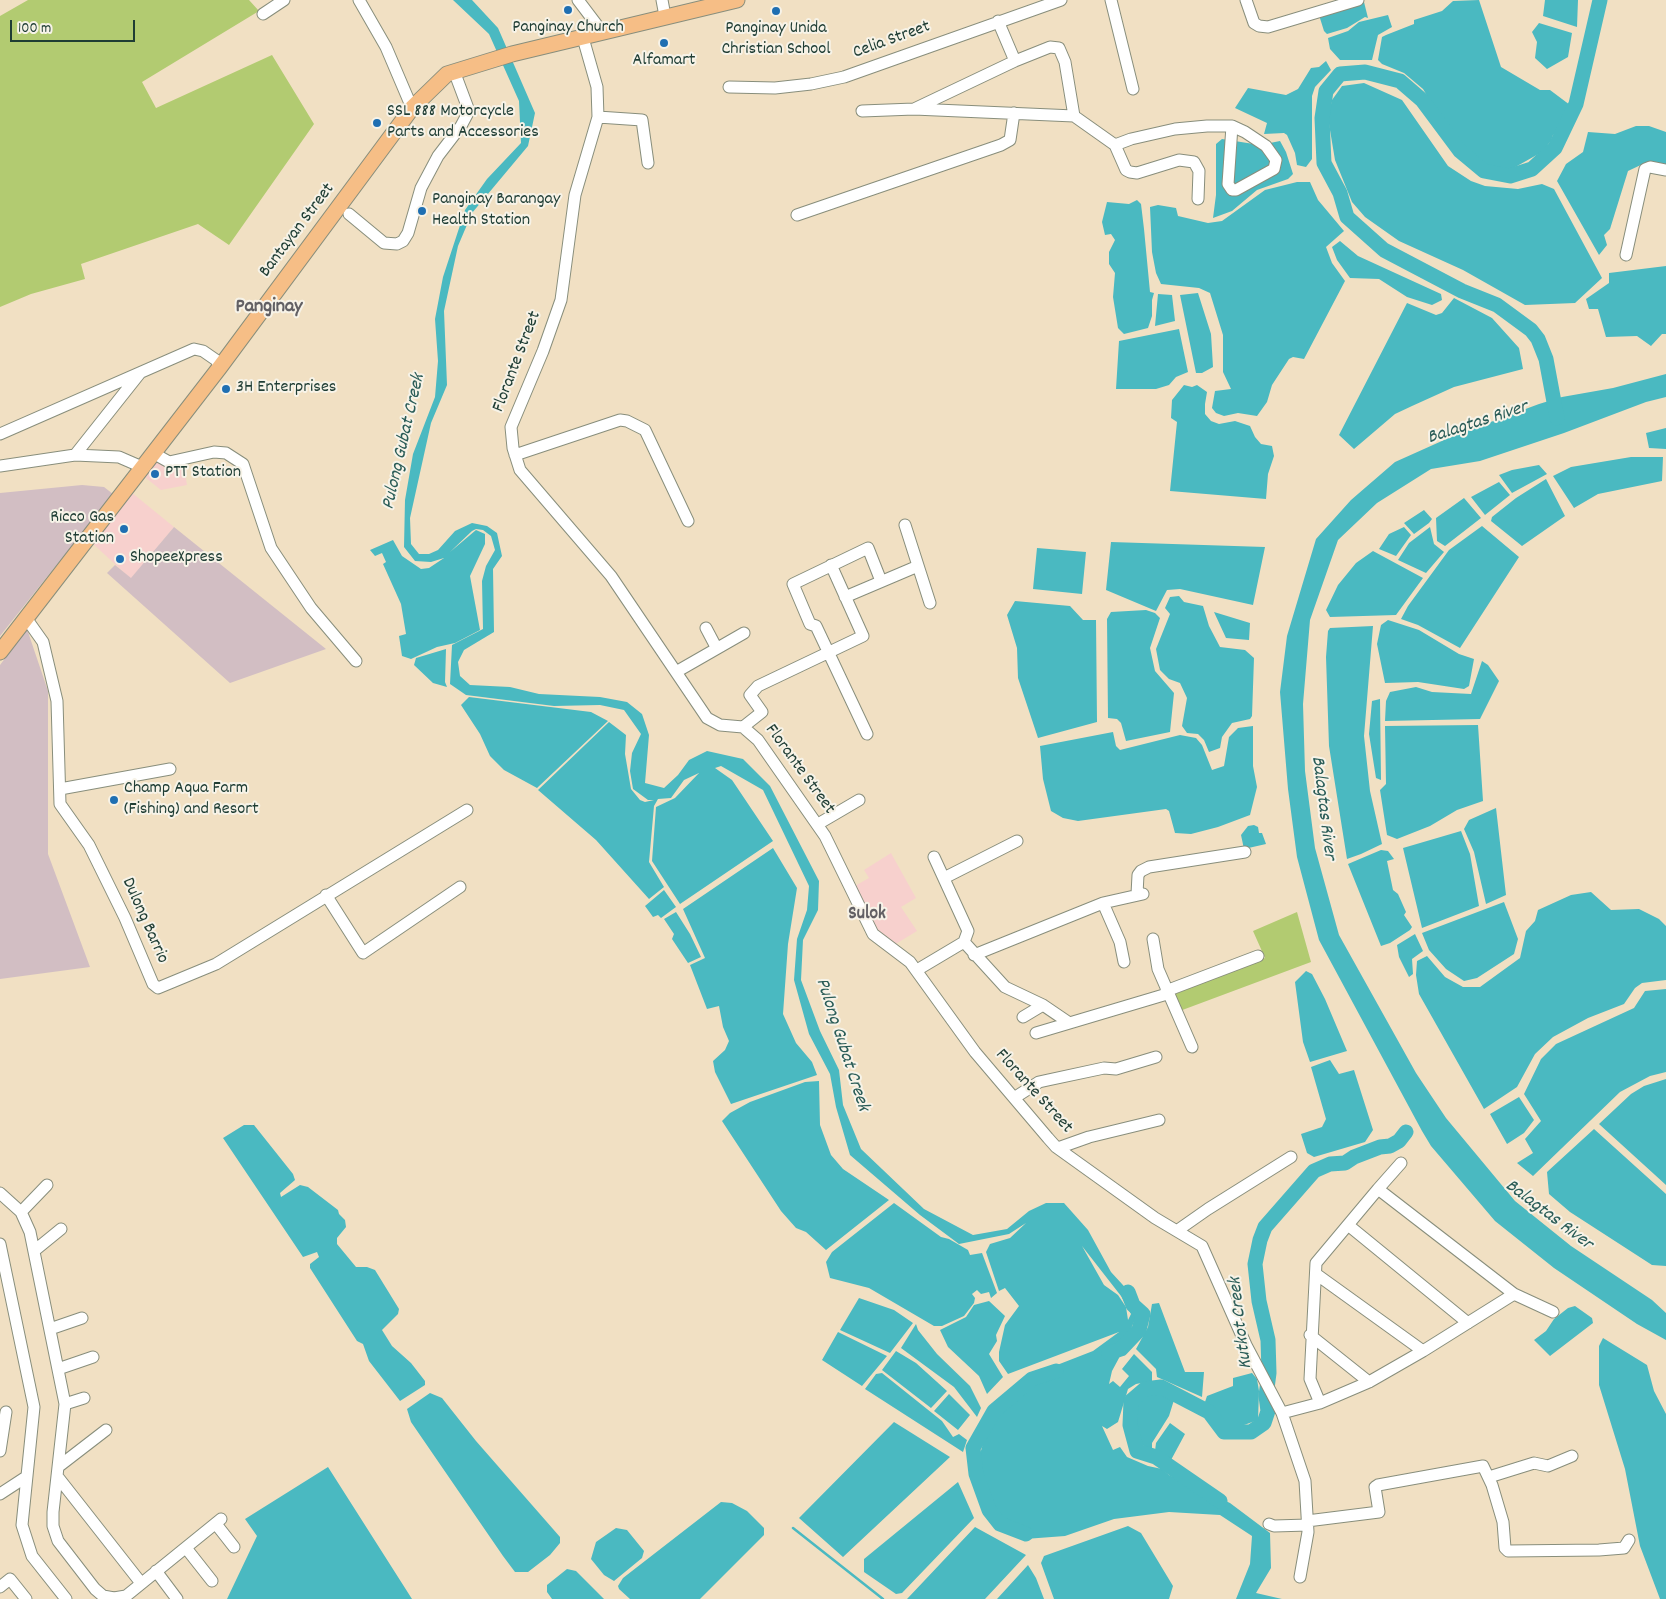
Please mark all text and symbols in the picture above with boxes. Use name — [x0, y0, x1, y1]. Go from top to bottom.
marker: Panginay Church — [562, 4, 574, 16]
marker: Panginay Unida Christian School — [770, 5, 782, 17]
scale bar — [12, 10, 138, 42]
street label: Celia Street — [850, 17, 934, 65]
text: 100 m — [18, 18, 51, 40]
place label: Panginay Church — [512, 18, 624, 40]
place label: Panginay Unida Christian School — [721, 19, 831, 62]
marker: Alfamart — [658, 37, 670, 49]
place label: Alfamart — [632, 51, 696, 73]
place label: SSL 888 Motorcycle Parts and Accessories — [387, 102, 539, 144]
marker: SSL 888 Motorcycle Parts and Accessories — [371, 117, 383, 129]
street label: Bantayan Street — [256, 180, 340, 282]
place label: Panginay Barangay Health Station — [432, 190, 560, 232]
marker: Panginay Barangay Health Station — [416, 205, 428, 217]
district label: Panginay — [236, 296, 302, 320]
street label: Florante Street — [489, 309, 547, 415]
water label: Pulong Gubat Creek — [378, 372, 432, 512]
place label: 3H Enterprises — [236, 378, 336, 400]
marker: 3H Enterprises — [220, 383, 232, 395]
water label: Balagtas River — [1425, 397, 1531, 451]
place label: PTT Station — [165, 463, 241, 485]
marker: PTT Station — [149, 468, 161, 480]
place label: Ricco Gas Station — [50, 508, 114, 550]
marker: Ricco Gas Station — [118, 523, 130, 535]
place label: ShopeeXpress — [130, 548, 223, 570]
marker: ShopeeXpress — [114, 553, 126, 565]
street label: Florante Street — [759, 721, 839, 819]
water label: Balagtas River — [1304, 755, 1340, 861]
place label: Champ Aqua Farm (Fishing) and Resort — [124, 779, 259, 822]
marker: Champ Aqua Farm (Fishing) and Resort — [108, 794, 120, 806]
street label: Dulong Barrio — [116, 875, 172, 967]
district label: Sulok — [848, 904, 886, 926]
water label: Pulong Gubat Creek — [809, 976, 873, 1114]
street label: Florante Street — [989, 1045, 1077, 1139]
water label: Balagtas River — [1500, 1176, 1596, 1256]
water label: Kutkot Creek — [1225, 1276, 1259, 1370]

